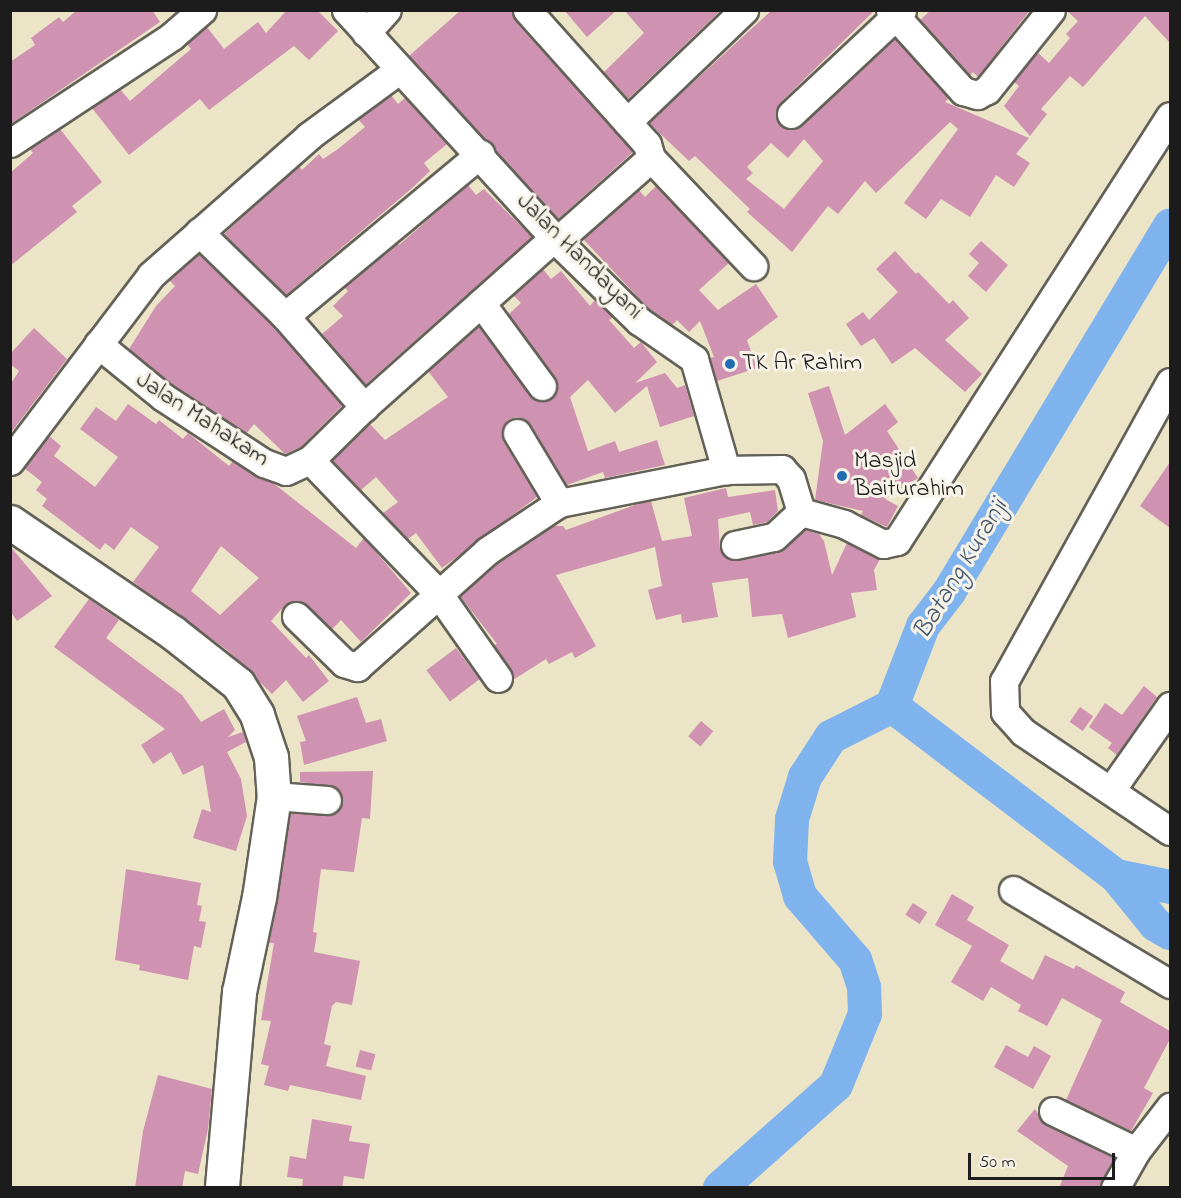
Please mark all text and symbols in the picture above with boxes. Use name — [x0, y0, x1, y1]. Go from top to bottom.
street label: Jalan Handayani — [510, 188, 648, 326]
place label: TK Ar Rahim — [742, 350, 862, 378]
marker: TK Ar Rahim — [723, 357, 737, 371]
street label: Jalan Mahakam — [130, 366, 274, 474]
place label: Masjid Baiturahim — [854, 448, 964, 504]
marker: Masjid Baiturahim — [835, 469, 849, 483]
water label: Batang Kuranji — [908, 494, 1016, 646]
scale bar — [971, 1141, 1118, 1179]
text: 50 m — [979, 1150, 1016, 1176]

